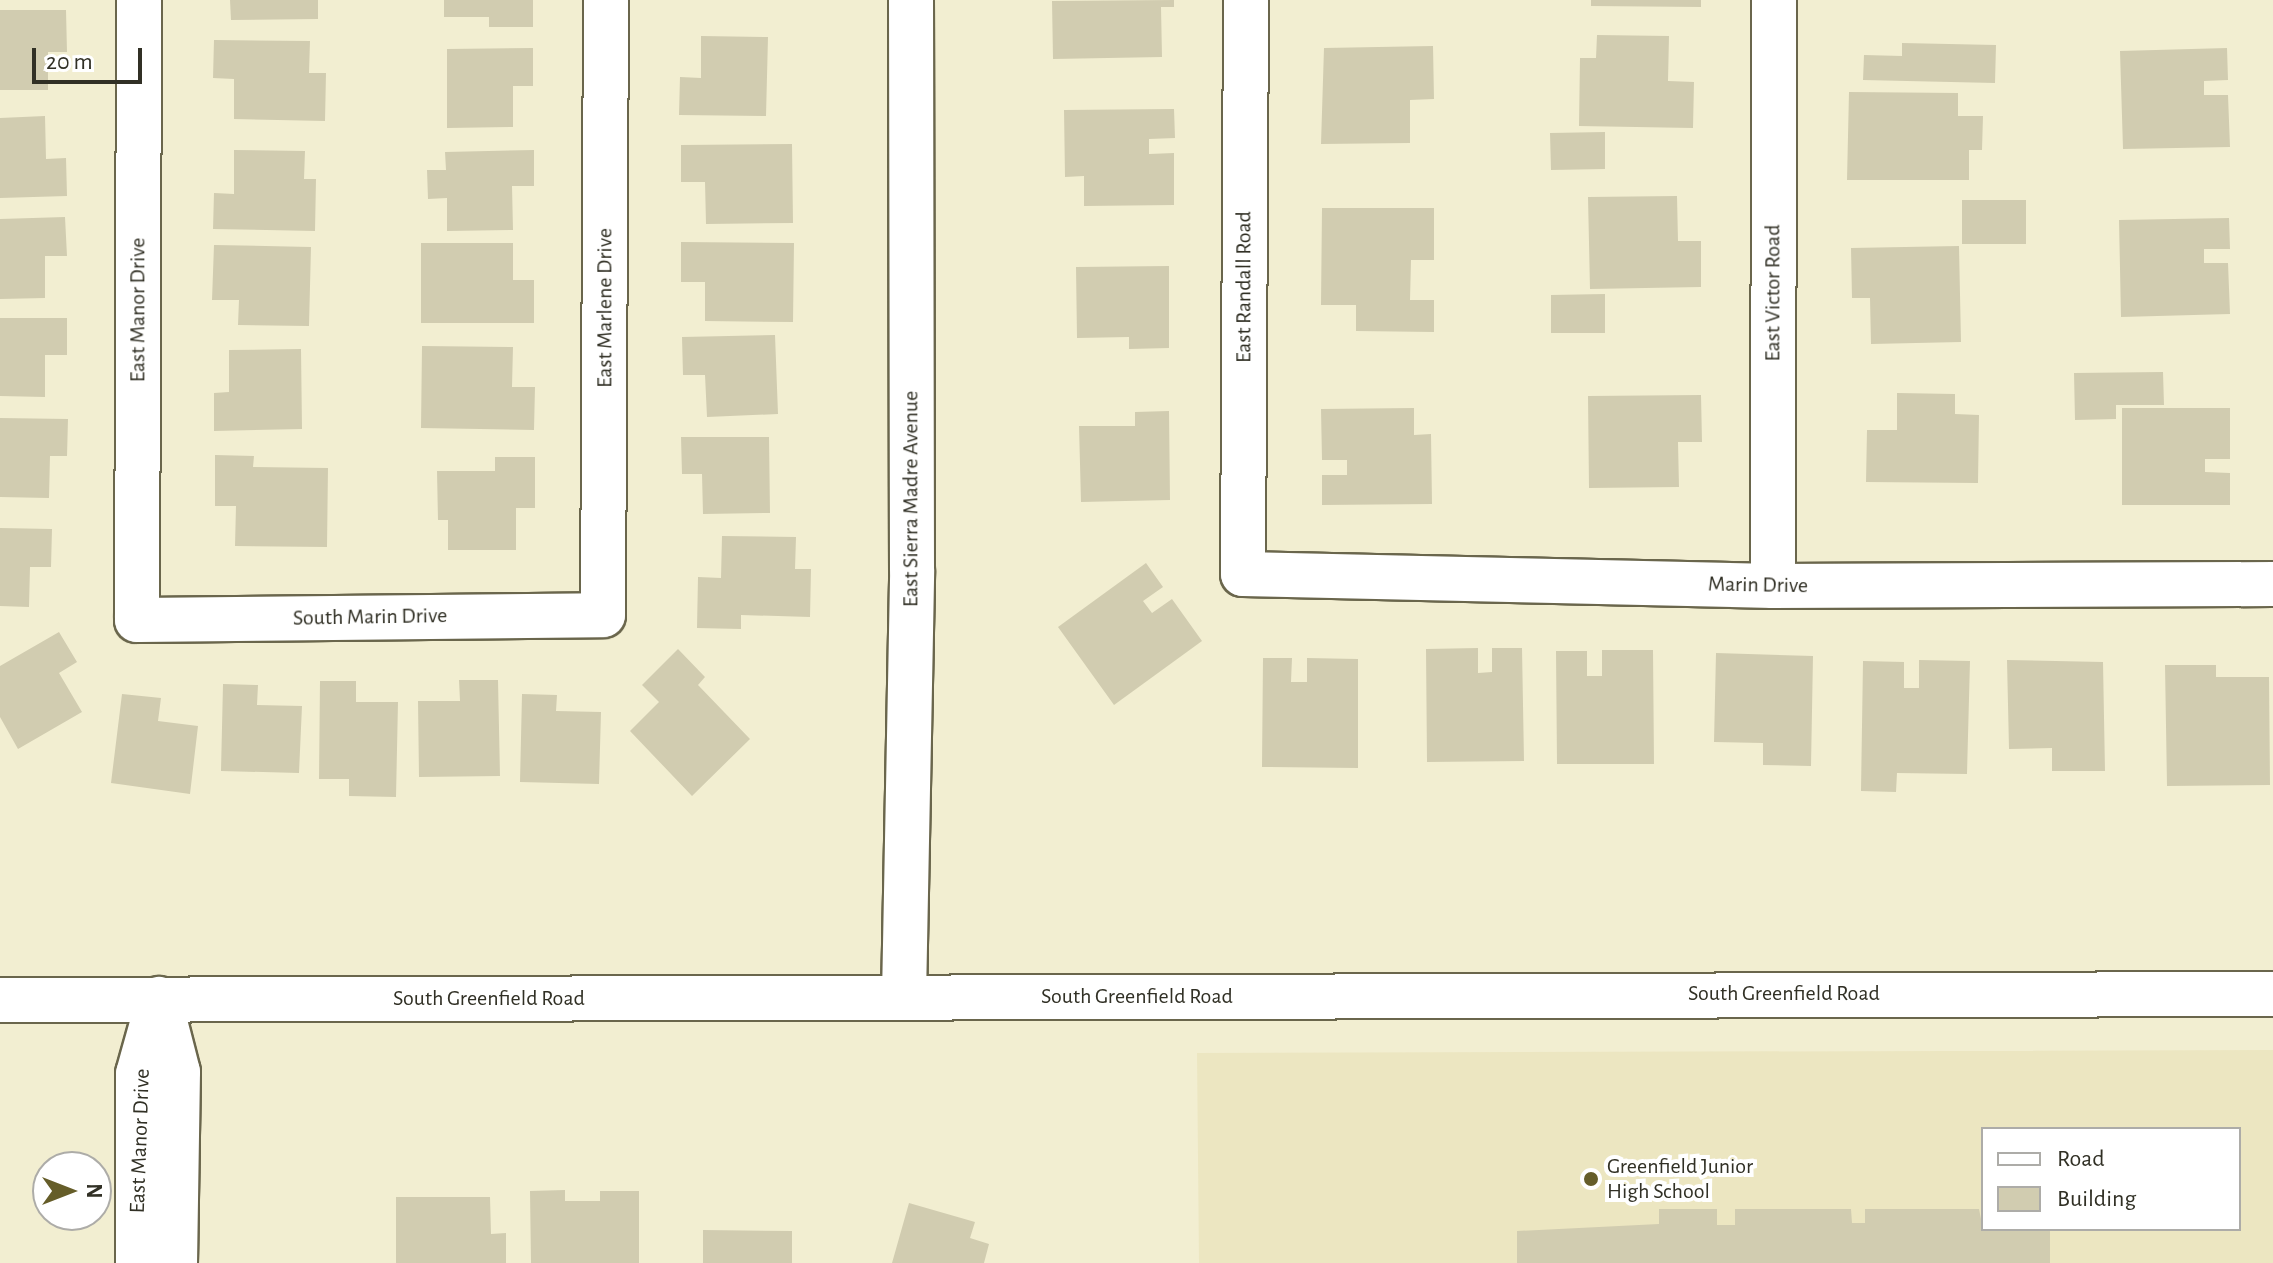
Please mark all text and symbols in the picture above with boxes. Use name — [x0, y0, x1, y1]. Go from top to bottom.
scale bar — [36, 32, 146, 82]
text: 20 m — [46, 50, 93, 74]
street label: East Randall Road — [1231, 211, 1257, 363]
street label: East Victor Road — [1760, 224, 1786, 362]
street label: East Marlene Drive — [592, 228, 618, 388]
street label: East Manor Drive — [125, 238, 151, 382]
street label: East Sierra Madre Avenue — [898, 391, 924, 607]
street label: Marin Drive — [1708, 571, 1808, 599]
street label: South Marin Drive — [293, 602, 447, 632]
street label: South Greenfield Road — [1688, 981, 1880, 1007]
street label: South Greenfield Road — [1041, 984, 1233, 1010]
street label: South Greenfield Road — [393, 986, 585, 1012]
street label: East Manor Drive — [124, 1068, 156, 1214]
legend — [1981, 1127, 2241, 1231]
text: Road — [2057, 1147, 2105, 1171]
north arrow — [32, 1151, 112, 1231]
place label: Greenfield Junior High School — [1607, 1153, 1753, 1204]
marker: Greenfield Junior High School — [1582, 1170, 1600, 1188]
text: N — [83, 1183, 105, 1199]
text: Building — [2057, 1187, 2136, 1211]

